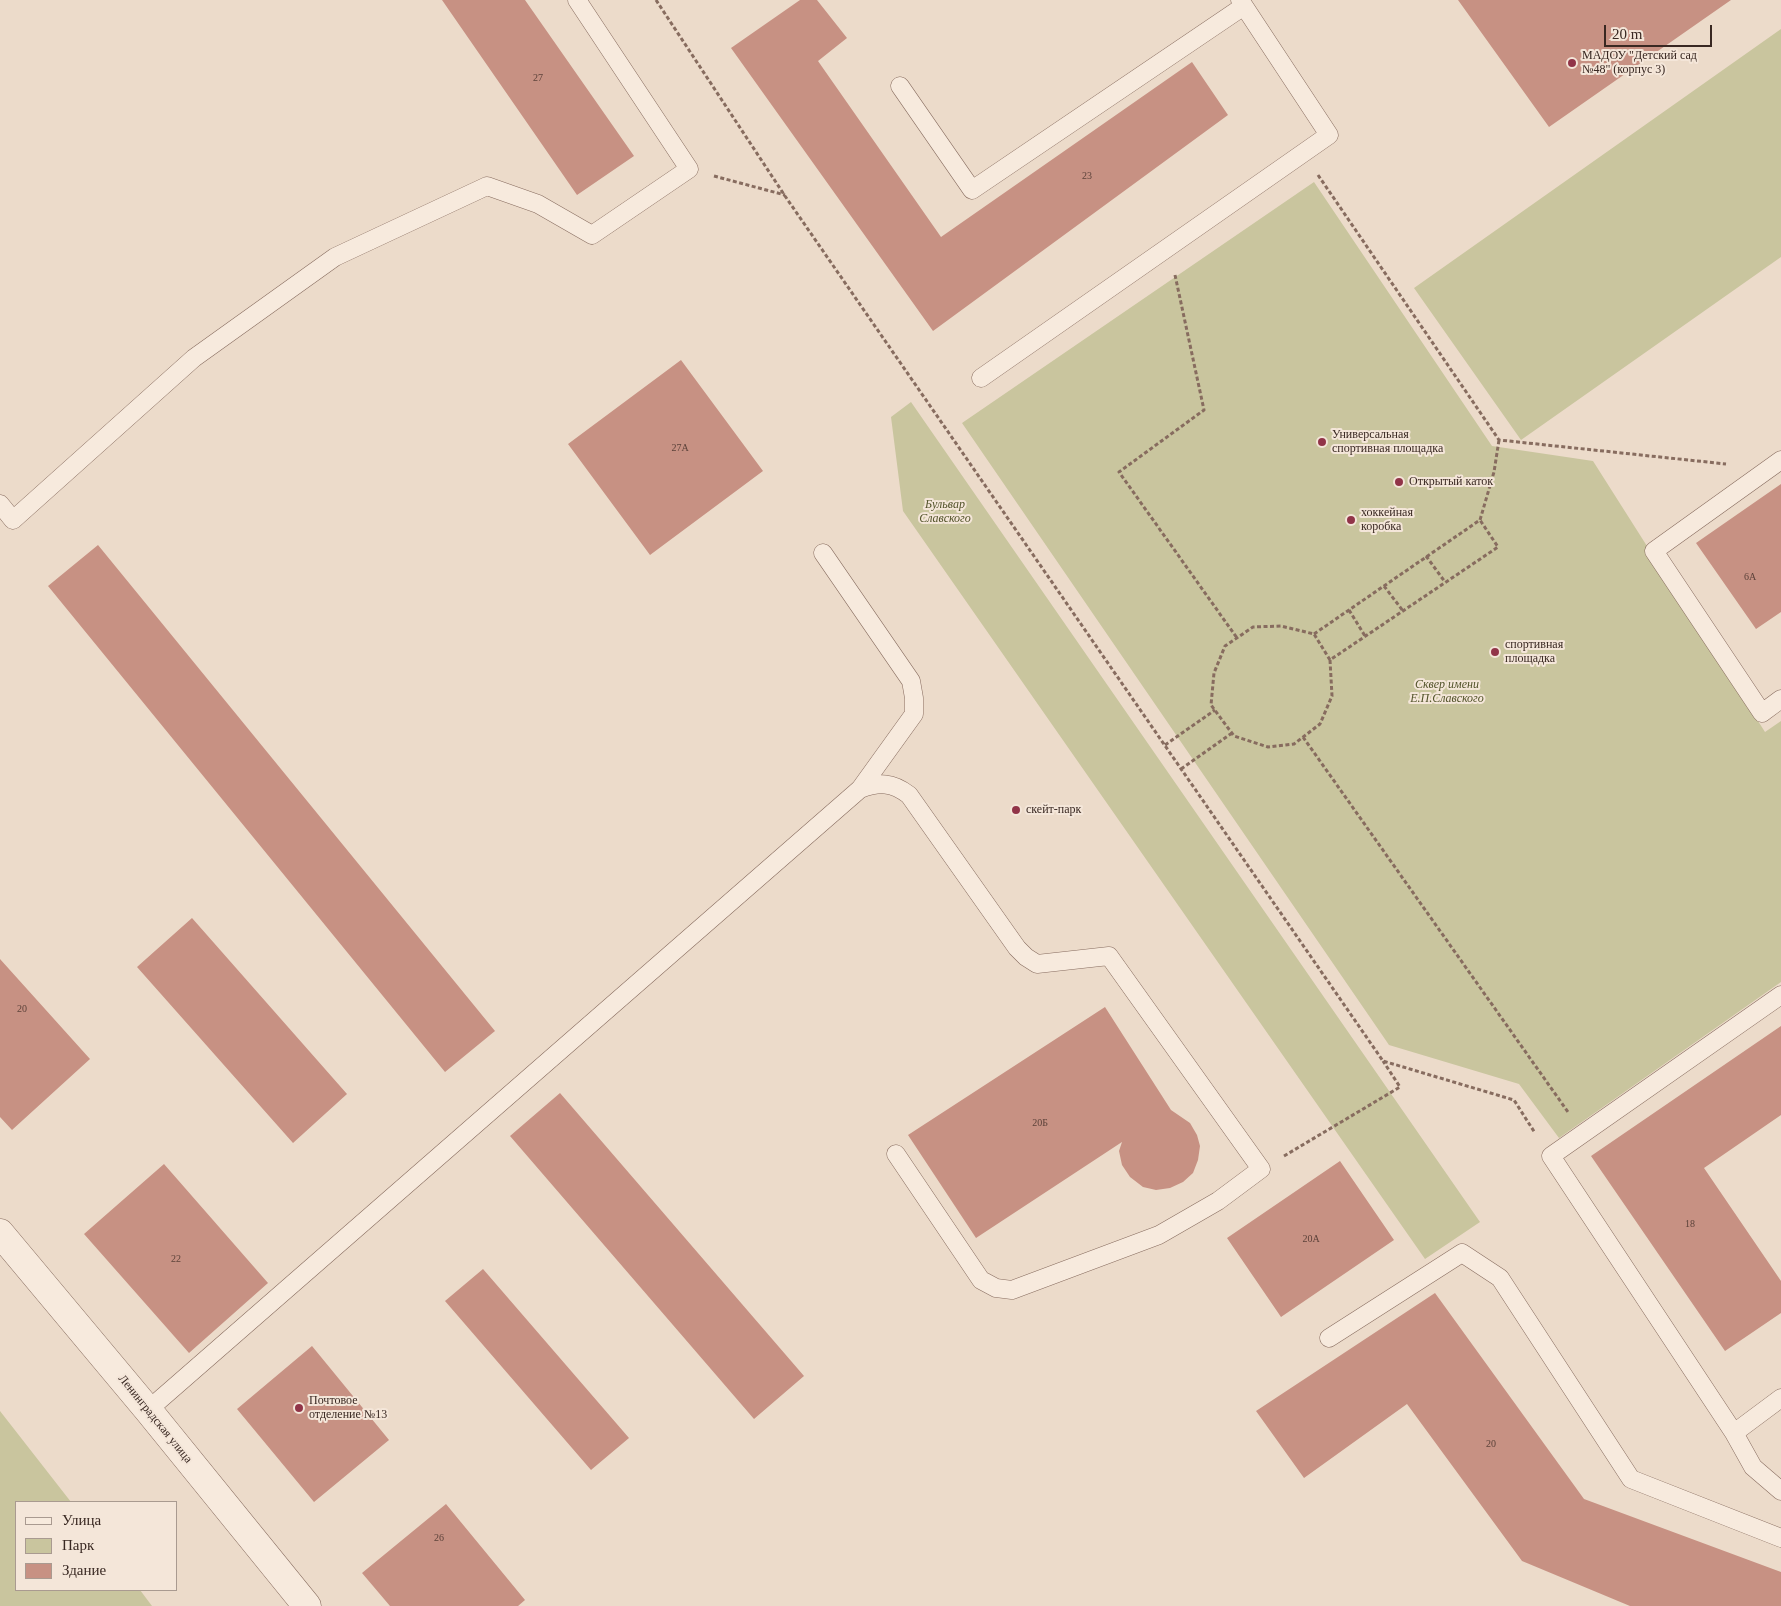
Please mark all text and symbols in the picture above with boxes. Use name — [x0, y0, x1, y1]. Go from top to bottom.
scale bar — [1606, 15, 1714, 47]
text: 20 m — [1612, 26, 1642, 42]
place label: МАДОУ "Детский сад №48" (корпус 3) — [1582, 49, 1697, 77]
marker: МАДОУ "Детский сад №48" (корпус 3) — [1566, 57, 1578, 69]
house number: 27 — [533, 72, 543, 84]
house number: 23 — [1082, 170, 1092, 182]
place label: Универсальная спортивная площадка — [1332, 428, 1443, 456]
marker: Универсальная спортивная площадка — [1316, 436, 1328, 448]
house number: 27А — [671, 442, 689, 454]
place label: Открытый каток — [1409, 475, 1493, 489]
marker: Открытый каток — [1393, 476, 1405, 488]
park label: Бульвар Славского — [919, 498, 971, 526]
place label: хоккейная коробка — [1361, 506, 1413, 534]
marker: хоккейная коробка — [1345, 514, 1357, 526]
house number: 6А — [1744, 571, 1756, 583]
place label: спортивная площадка — [1505, 638, 1563, 666]
marker: спортивная площадка — [1489, 646, 1501, 658]
park label: Сквер имени Е.П.Славского — [1410, 678, 1484, 706]
place label: скейт-парк — [1026, 803, 1081, 817]
marker: скейт-парк — [1010, 804, 1022, 816]
house number: 20 — [17, 1003, 27, 1015]
house number: 20Б — [1032, 1117, 1048, 1129]
house number: 18 — [1685, 1218, 1695, 1230]
house number: 20А — [1302, 1233, 1320, 1245]
house number: 22 — [171, 1253, 181, 1265]
street label: Ленинградская улица — [115, 1372, 195, 1466]
place label: Почтовое отделение №13 — [309, 1394, 387, 1422]
marker: Почтовое отделение №13 — [293, 1402, 305, 1414]
house number: 20 — [1486, 1438, 1496, 1450]
legend — [15, 1501, 178, 1591]
text: Улица — [62, 1512, 101, 1528]
house number: 26 — [434, 1532, 444, 1544]
text: Парк — [62, 1537, 94, 1553]
text: Здание — [62, 1562, 106, 1578]

